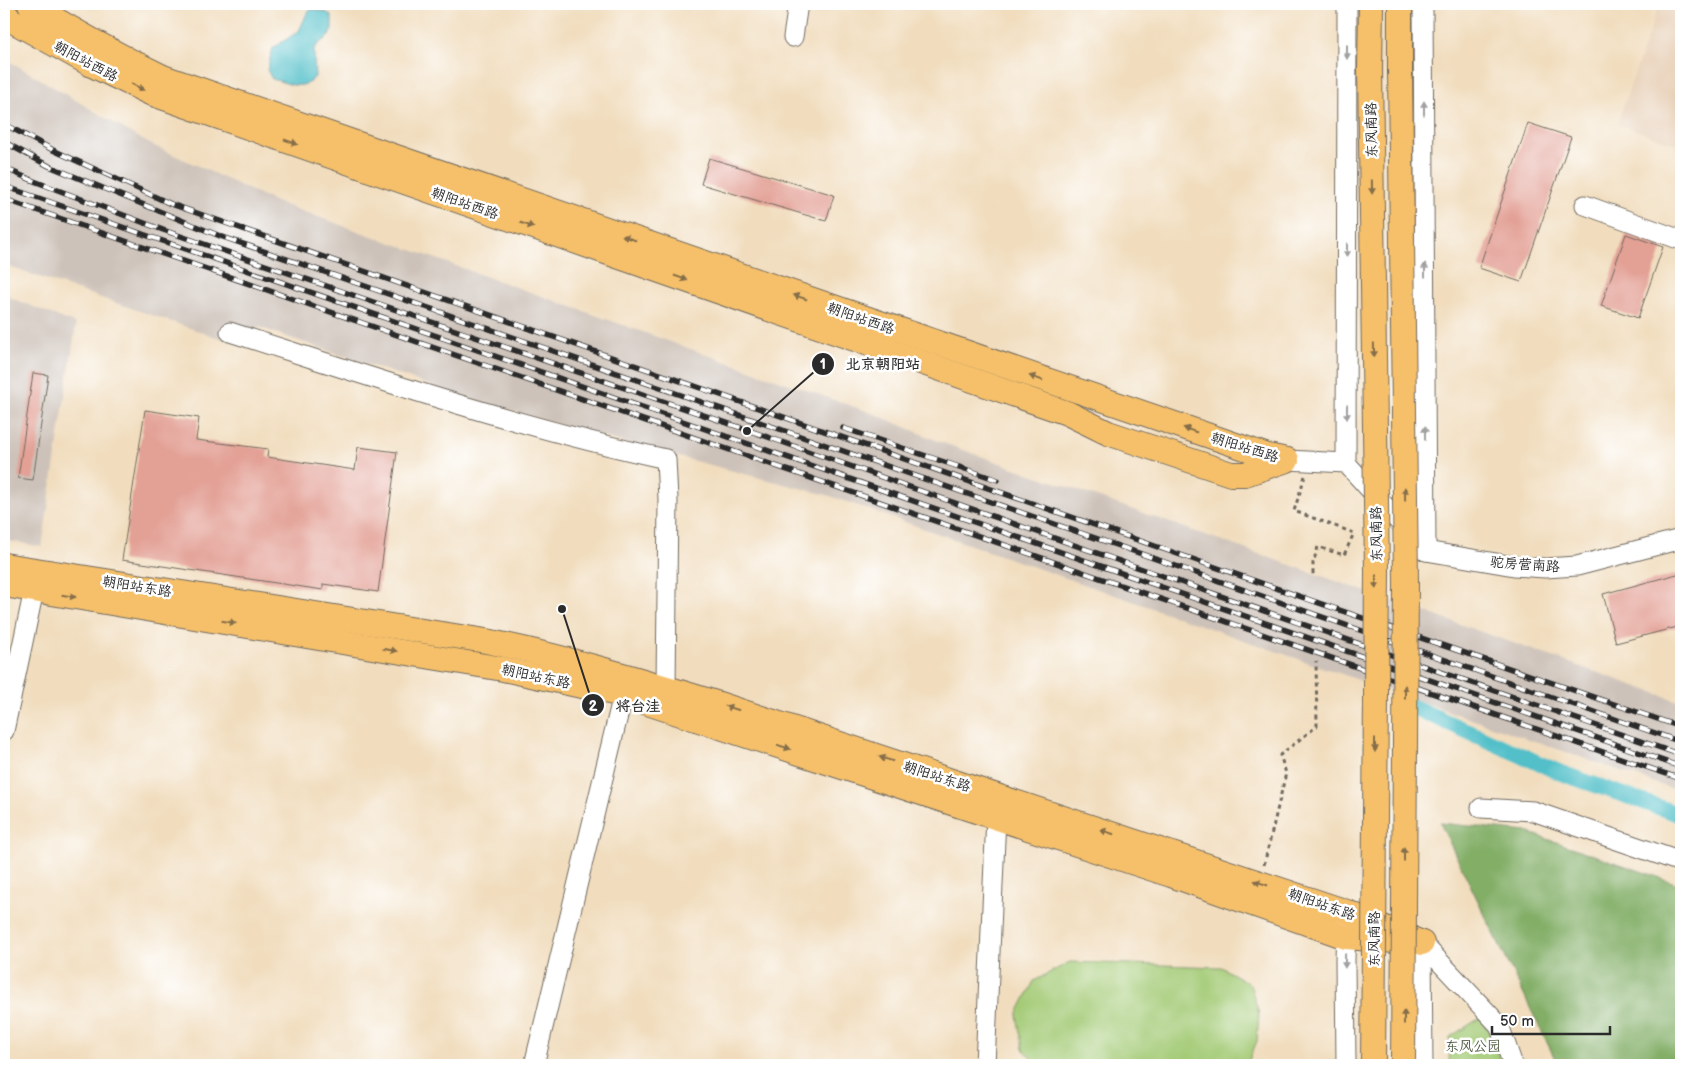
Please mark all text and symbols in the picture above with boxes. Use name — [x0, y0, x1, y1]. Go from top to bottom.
street label: 朝阳站西路 — [51, 38, 121, 85]
one-way arrow — [1343, 45, 1351, 61]
one-way arrow — [131, 84, 145, 92]
one-way arrow — [1420, 99, 1428, 115]
street label: 东风南路 — [1363, 102, 1380, 158]
one-way arrow — [284, 138, 299, 146]
one-way arrow — [1368, 180, 1376, 196]
street label: 朝阳站西路 — [429, 184, 501, 223]
one-way arrow — [520, 221, 535, 229]
one-way arrow — [622, 234, 637, 241]
one-way arrow — [1343, 242, 1351, 258]
one-way arrow — [1420, 262, 1428, 278]
one-way arrow — [673, 275, 688, 282]
one-way arrow — [792, 293, 807, 300]
street label: 朝阳站西路 — [825, 299, 897, 338]
one-way arrow — [1370, 342, 1378, 358]
callout: 北京朝阳站 — [810, 349, 930, 379]
text: 1 — [820, 355, 826, 374]
text: 北京朝阳站 — [845, 355, 921, 374]
one-way arrow — [1028, 374, 1043, 382]
one-way arrow — [1343, 405, 1351, 421]
one-way arrow — [1421, 424, 1429, 440]
one-way arrow — [1182, 426, 1197, 434]
street label: 朝阳站西路 — [1209, 429, 1281, 466]
one-way arrow — [1401, 486, 1409, 502]
street label: 东风南路 — [1368, 506, 1385, 562]
street label: 驼房营南路 — [1489, 554, 1560, 575]
street label: 朝阳站东路 — [101, 573, 173, 600]
one-way arrow — [1372, 575, 1380, 591]
one-way arrow — [61, 592, 77, 600]
one-way arrow — [222, 619, 238, 627]
one-way arrow — [382, 646, 398, 654]
street label: 朝阳站东路 — [500, 661, 572, 692]
one-way arrow — [1401, 683, 1409, 699]
callout: 将台洼 — [580, 690, 670, 720]
text: 2 — [589, 697, 598, 716]
text: 将台洼 — [615, 697, 661, 716]
one-way arrow — [724, 704, 739, 712]
one-way arrow — [1371, 737, 1379, 753]
one-way arrow — [777, 744, 792, 752]
one-way arrow — [879, 755, 894, 762]
street label: 朝阳站东路 — [901, 758, 973, 795]
one-way arrow — [1099, 828, 1114, 836]
one-way arrow — [1400, 846, 1408, 862]
one-way arrow — [1254, 879, 1269, 886]
street label: 朝阳站东路 — [1286, 885, 1358, 924]
street label: 东风南路 — [1366, 911, 1383, 967]
one-way arrow — [1341, 953, 1349, 969]
scale bar — [1492, 1004, 1610, 1036]
one-way arrow — [1400, 1008, 1408, 1024]
text: 50 m — [1500, 1012, 1534, 1031]
park label: 东风公园 — [1445, 1038, 1501, 1055]

